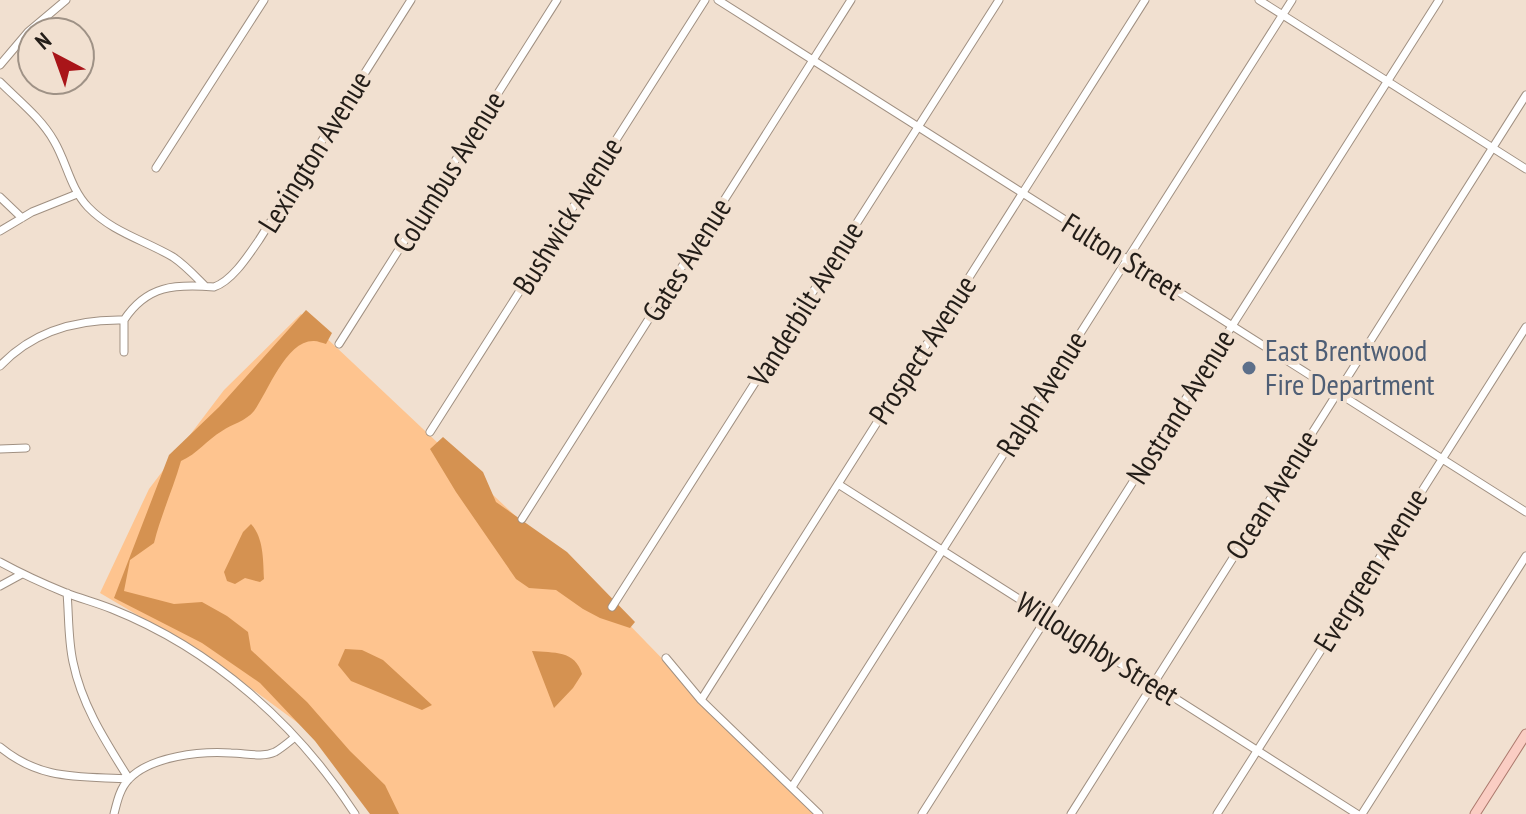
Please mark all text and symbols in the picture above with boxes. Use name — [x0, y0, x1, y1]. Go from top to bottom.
north arrow — [16, 16, 96, 96]
text: N — [29, 26, 57, 55]
street label: Lexington Avenue — [249, 63, 379, 239]
street label: Columbus Avenue — [383, 83, 513, 259]
street label: Bushwick Avenue — [503, 130, 630, 301]
street label: Gates Avenue — [632, 190, 739, 328]
street label: Fulton Street — [1055, 203, 1191, 308]
street label: Vanderbilt Avenue — [738, 213, 871, 394]
street label: Prospect Avenue — [859, 267, 984, 431]
street label: Nostrand Avenue — [1117, 322, 1243, 491]
street label: Ralph Avenue — [987, 323, 1095, 463]
place label: East Brentwood Fire Department — [1265, 330, 1435, 403]
marker: East Brentwood Fire Department — [1240, 359, 1258, 377]
street label: Ocean Avenue — [1216, 422, 1326, 566]
street label: Evergreen Avenue — [1304, 480, 1435, 658]
street label: Willoughby Street — [1009, 582, 1187, 714]

